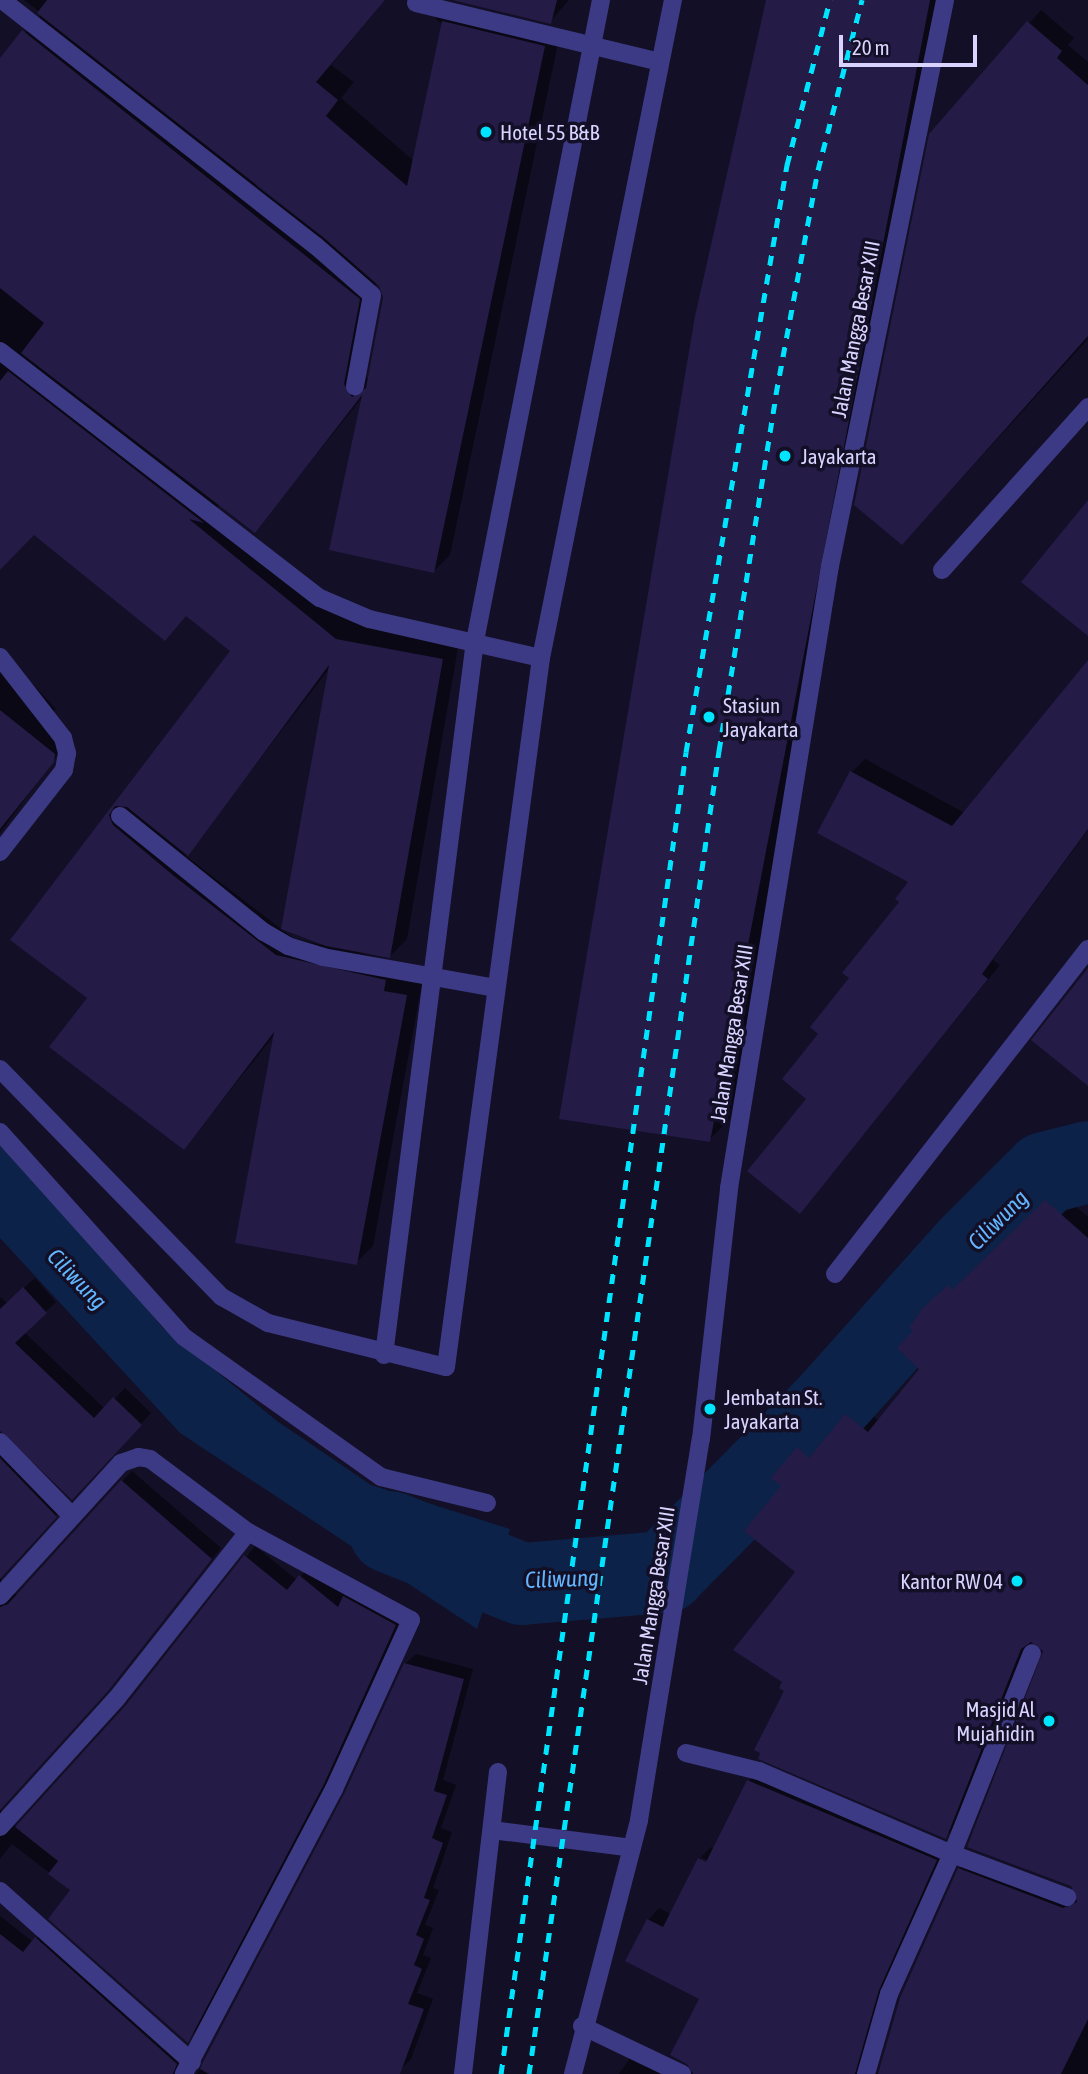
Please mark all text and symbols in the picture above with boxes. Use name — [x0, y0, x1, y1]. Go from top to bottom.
scale bar — [843, 21, 981, 65]
text: 20 m — [852, 35, 890, 59]
place label: Hotel 55 B&B — [500, 119, 599, 145]
marker: Hotel 55 B&B — [478, 124, 494, 140]
street label: Jalan Mangga Besar XIII — [825, 238, 885, 420]
place label: Jayakarta — [801, 443, 876, 469]
marker: Jayakarta — [775, 446, 795, 466]
place label: Stasiun Jayakarta — [723, 692, 798, 742]
marker: Stasiun Jayakarta — [701, 709, 717, 725]
street label: Jalan Mangga Besar XIII — [704, 942, 758, 1124]
water label: Ciliwung — [962, 1184, 1034, 1256]
water label: Ciliwung — [41, 1243, 113, 1315]
place label: Jembatan St. Jayakarta — [724, 1384, 823, 1434]
marker: Jembatan St. Jayakarta — [702, 1401, 718, 1417]
street label: Jalan Mangga Besar XIII — [626, 1504, 680, 1686]
water label: Ciliwung — [525, 1564, 599, 1594]
place label: Kantor RW 04 — [900, 1568, 1003, 1594]
marker: Kantor RW 04 — [1009, 1573, 1025, 1589]
place label: Masjid Al Mujahidin — [956, 1696, 1035, 1746]
marker: Masjid Al Mujahidin — [1041, 1713, 1057, 1729]

